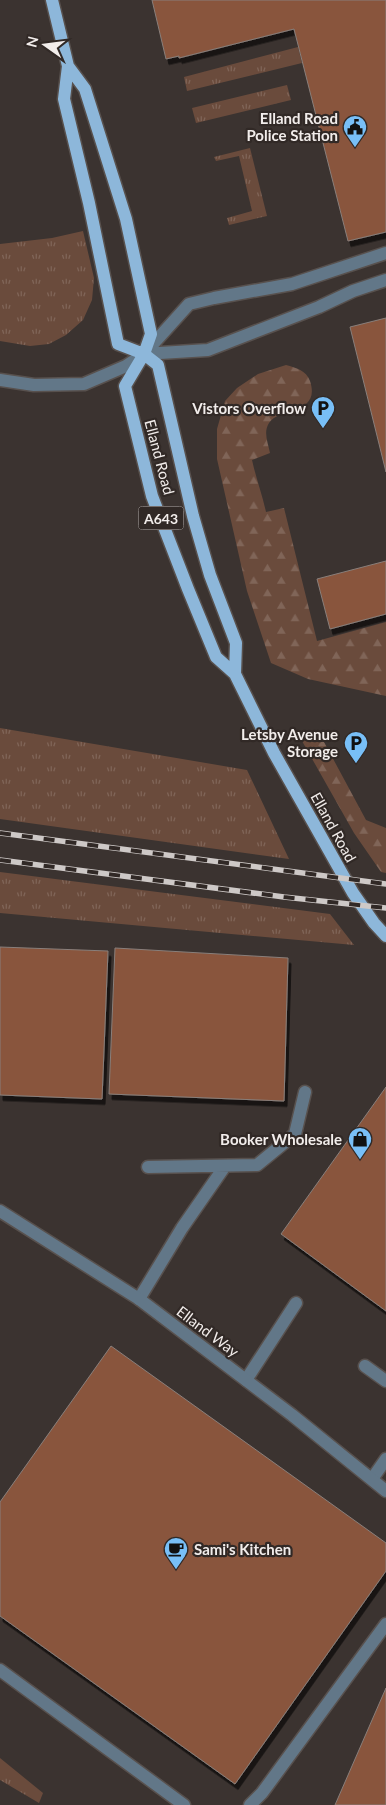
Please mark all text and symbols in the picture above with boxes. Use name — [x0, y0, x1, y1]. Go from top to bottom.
north arrow — [20, 20, 70, 70]
text: N — [22, 34, 41, 49]
place label: Elland Road Police Station — [246, 109, 338, 144]
public building icon: Elland Road Police Station — [342, 114, 368, 148]
parking icon: Vistors Overflow — [310, 395, 336, 429]
place label: Vistors Overflow — [191, 399, 306, 417]
street label: Elland Road — [141, 417, 179, 497]
road number: A643 — [138, 506, 184, 530]
place label: Letsby Avenue Storage — [241, 725, 338, 760]
parking icon: Letsby Avenue Storage — [343, 730, 369, 764]
street label: Elland Road — [307, 789, 361, 865]
shop icon: Booker Wholesale — [347, 1126, 373, 1160]
place label: Booker Wholesale — [220, 1130, 342, 1148]
street label: Elland Way — [173, 1302, 243, 1360]
cafe icon: Sami's Kitchen — [163, 1536, 189, 1570]
place label: Sami's Kitchen — [194, 1540, 291, 1558]

